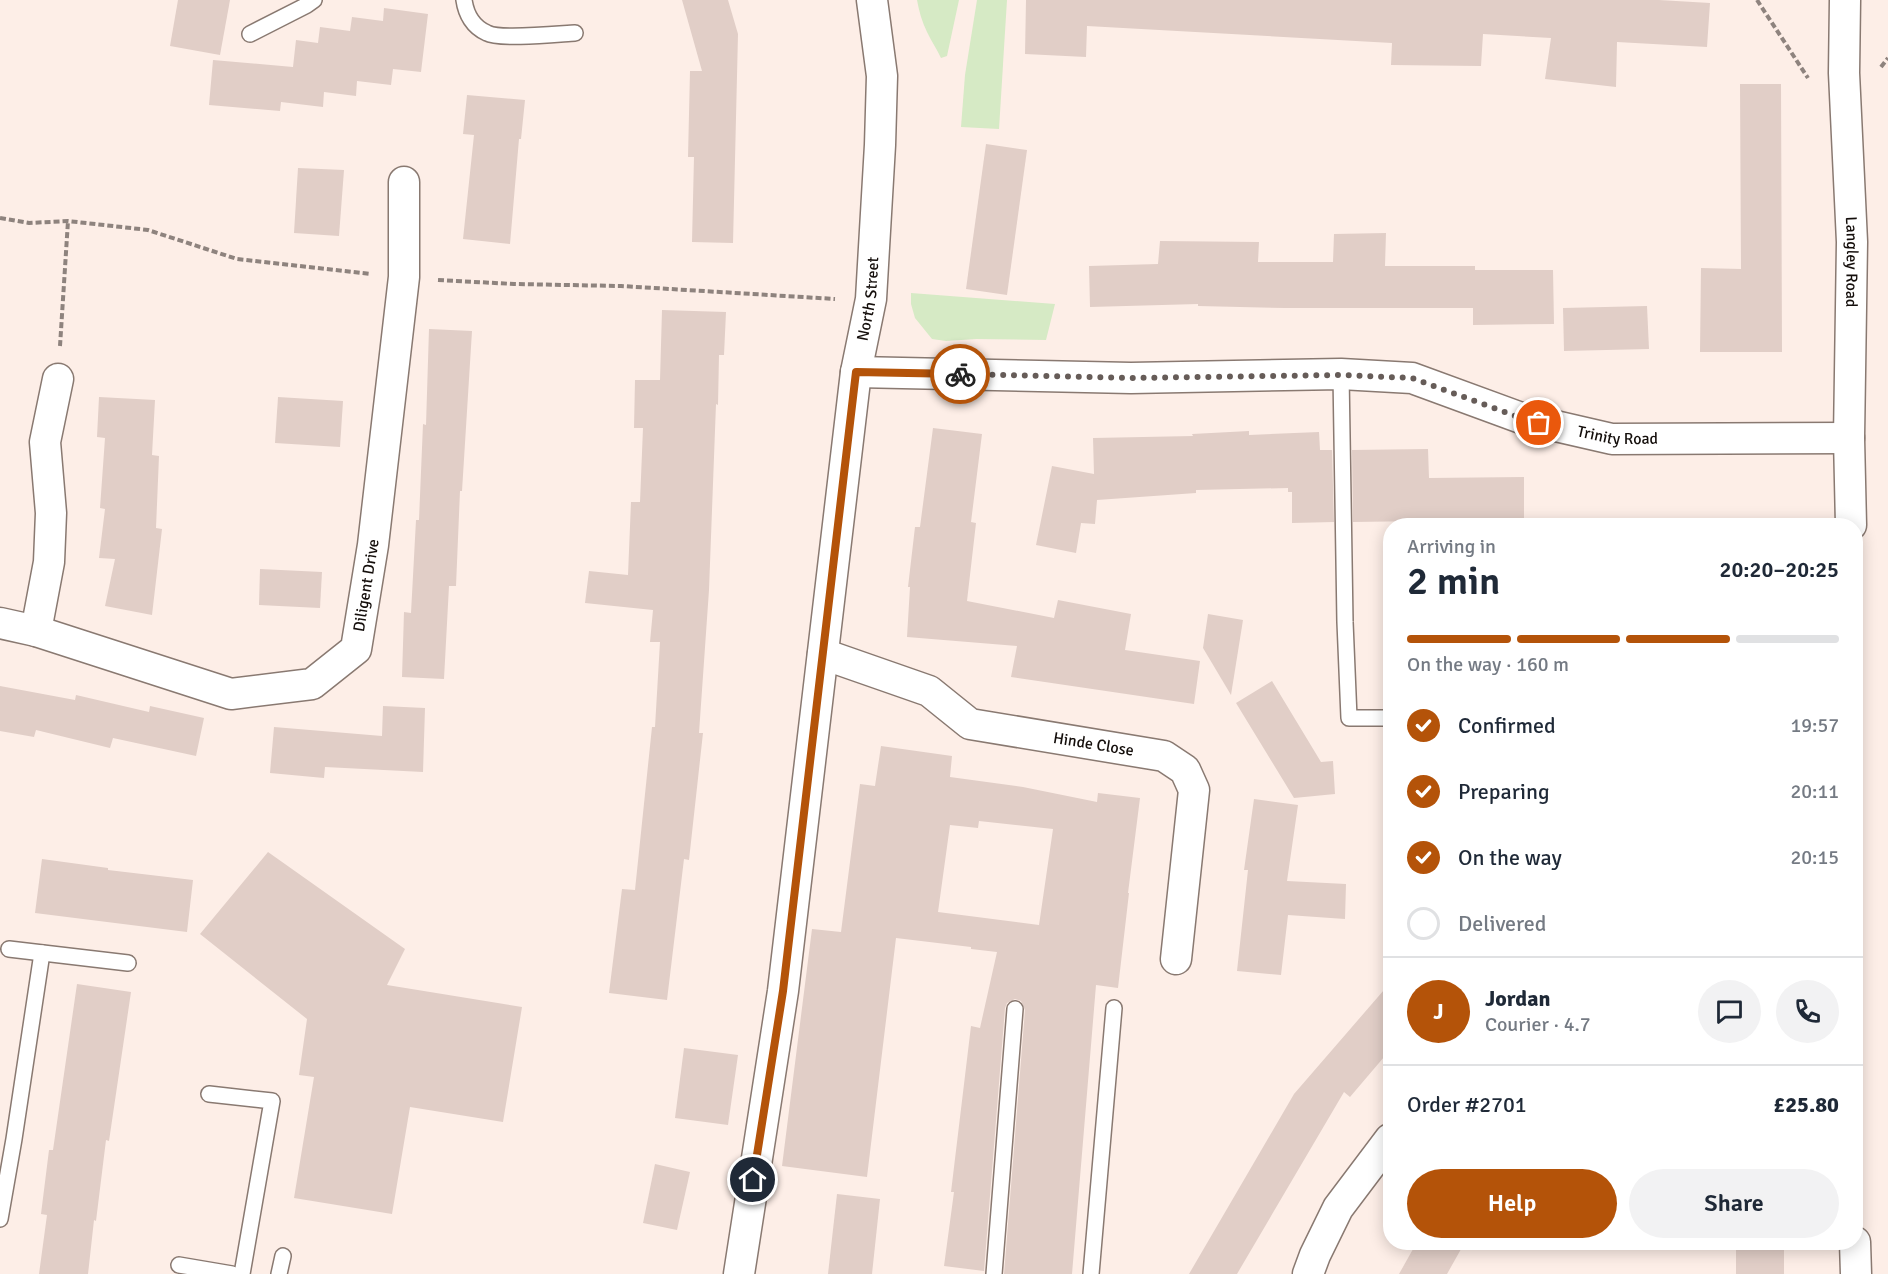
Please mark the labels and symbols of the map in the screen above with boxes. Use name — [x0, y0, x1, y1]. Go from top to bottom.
street label: Langley Road — [1841, 216, 1862, 308]
street label: North Street — [853, 256, 883, 343]
courier — [930, 344, 990, 404]
pin — [1513, 397, 1564, 448]
street label: Trinity Road — [1575, 421, 1658, 449]
street label: Diligent Drive — [349, 538, 384, 633]
street label: Hinde Close — [1052, 728, 1135, 761]
pin — [727, 1154, 778, 1205]

